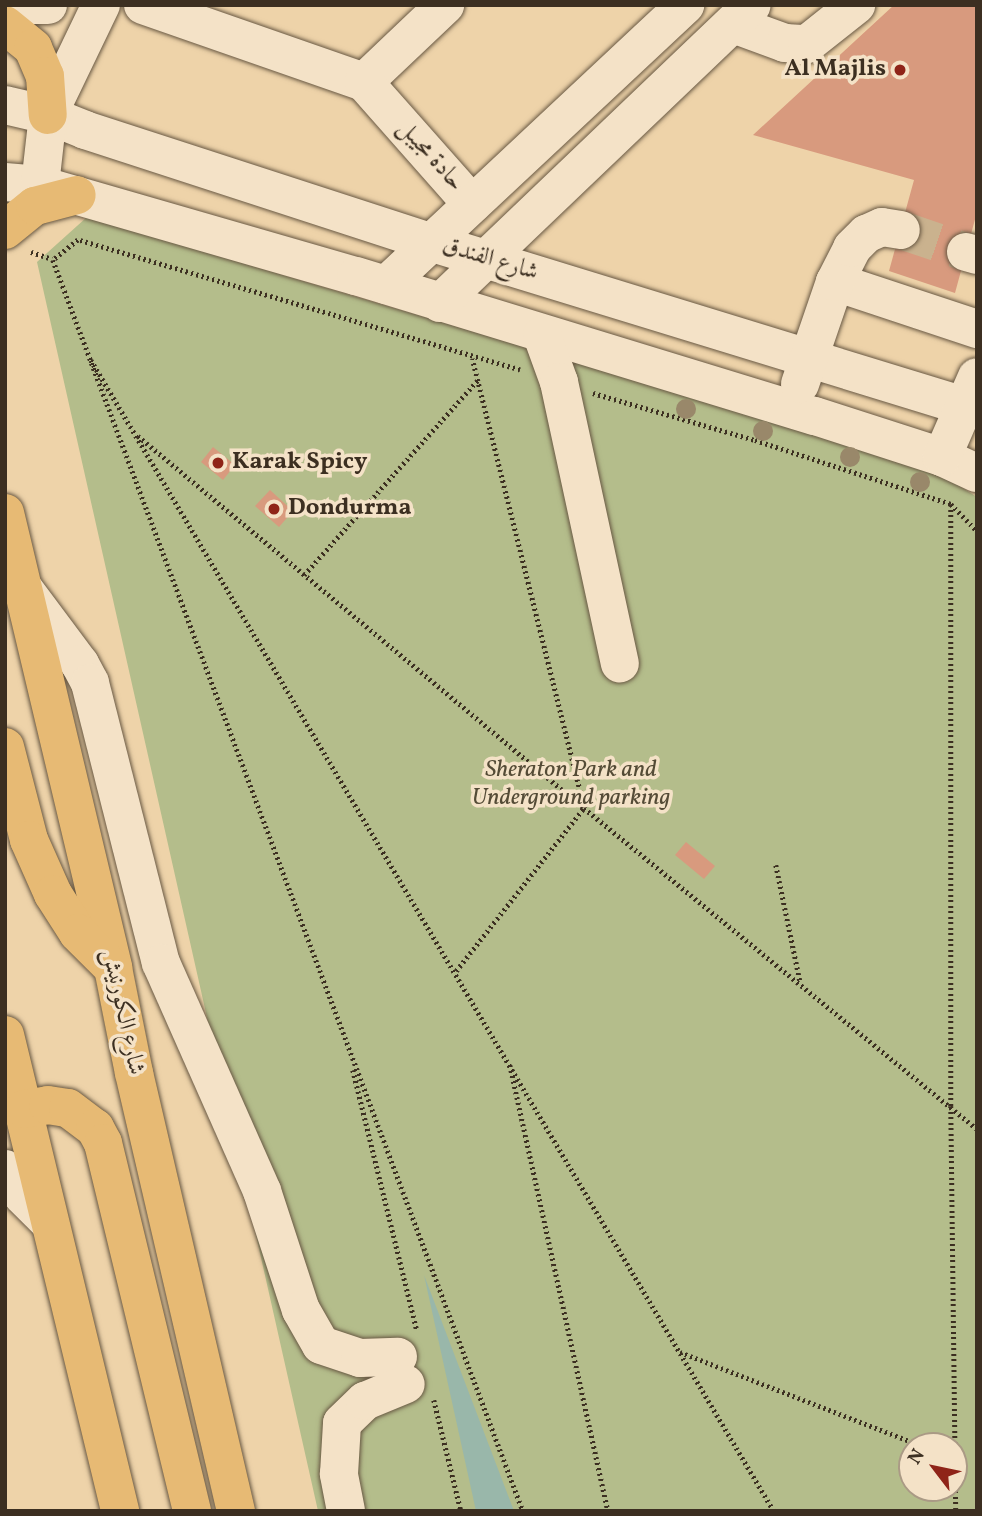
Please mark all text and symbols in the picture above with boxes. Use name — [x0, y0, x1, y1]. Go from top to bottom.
place label: Al Majlis — [785, 56, 886, 84]
marker: Al Majlis — [892, 62, 908, 78]
street label: حادة مجيبل — [390, 114, 470, 198]
street label: شارع الفندق — [439, 232, 541, 288]
place label: Karak Spicy — [232, 449, 367, 477]
marker: Karak Spicy — [210, 455, 226, 471]
place label: Dondurma — [288, 495, 412, 523]
marker: Dondurma — [266, 501, 282, 517]
park label: Sheraton Park and Underground parking — [472, 757, 670, 813]
street label: شارع الكورنيش — [95, 946, 149, 1078]
north arrow — [898, 1432, 968, 1502]
text: N — [902, 1444, 932, 1470]

